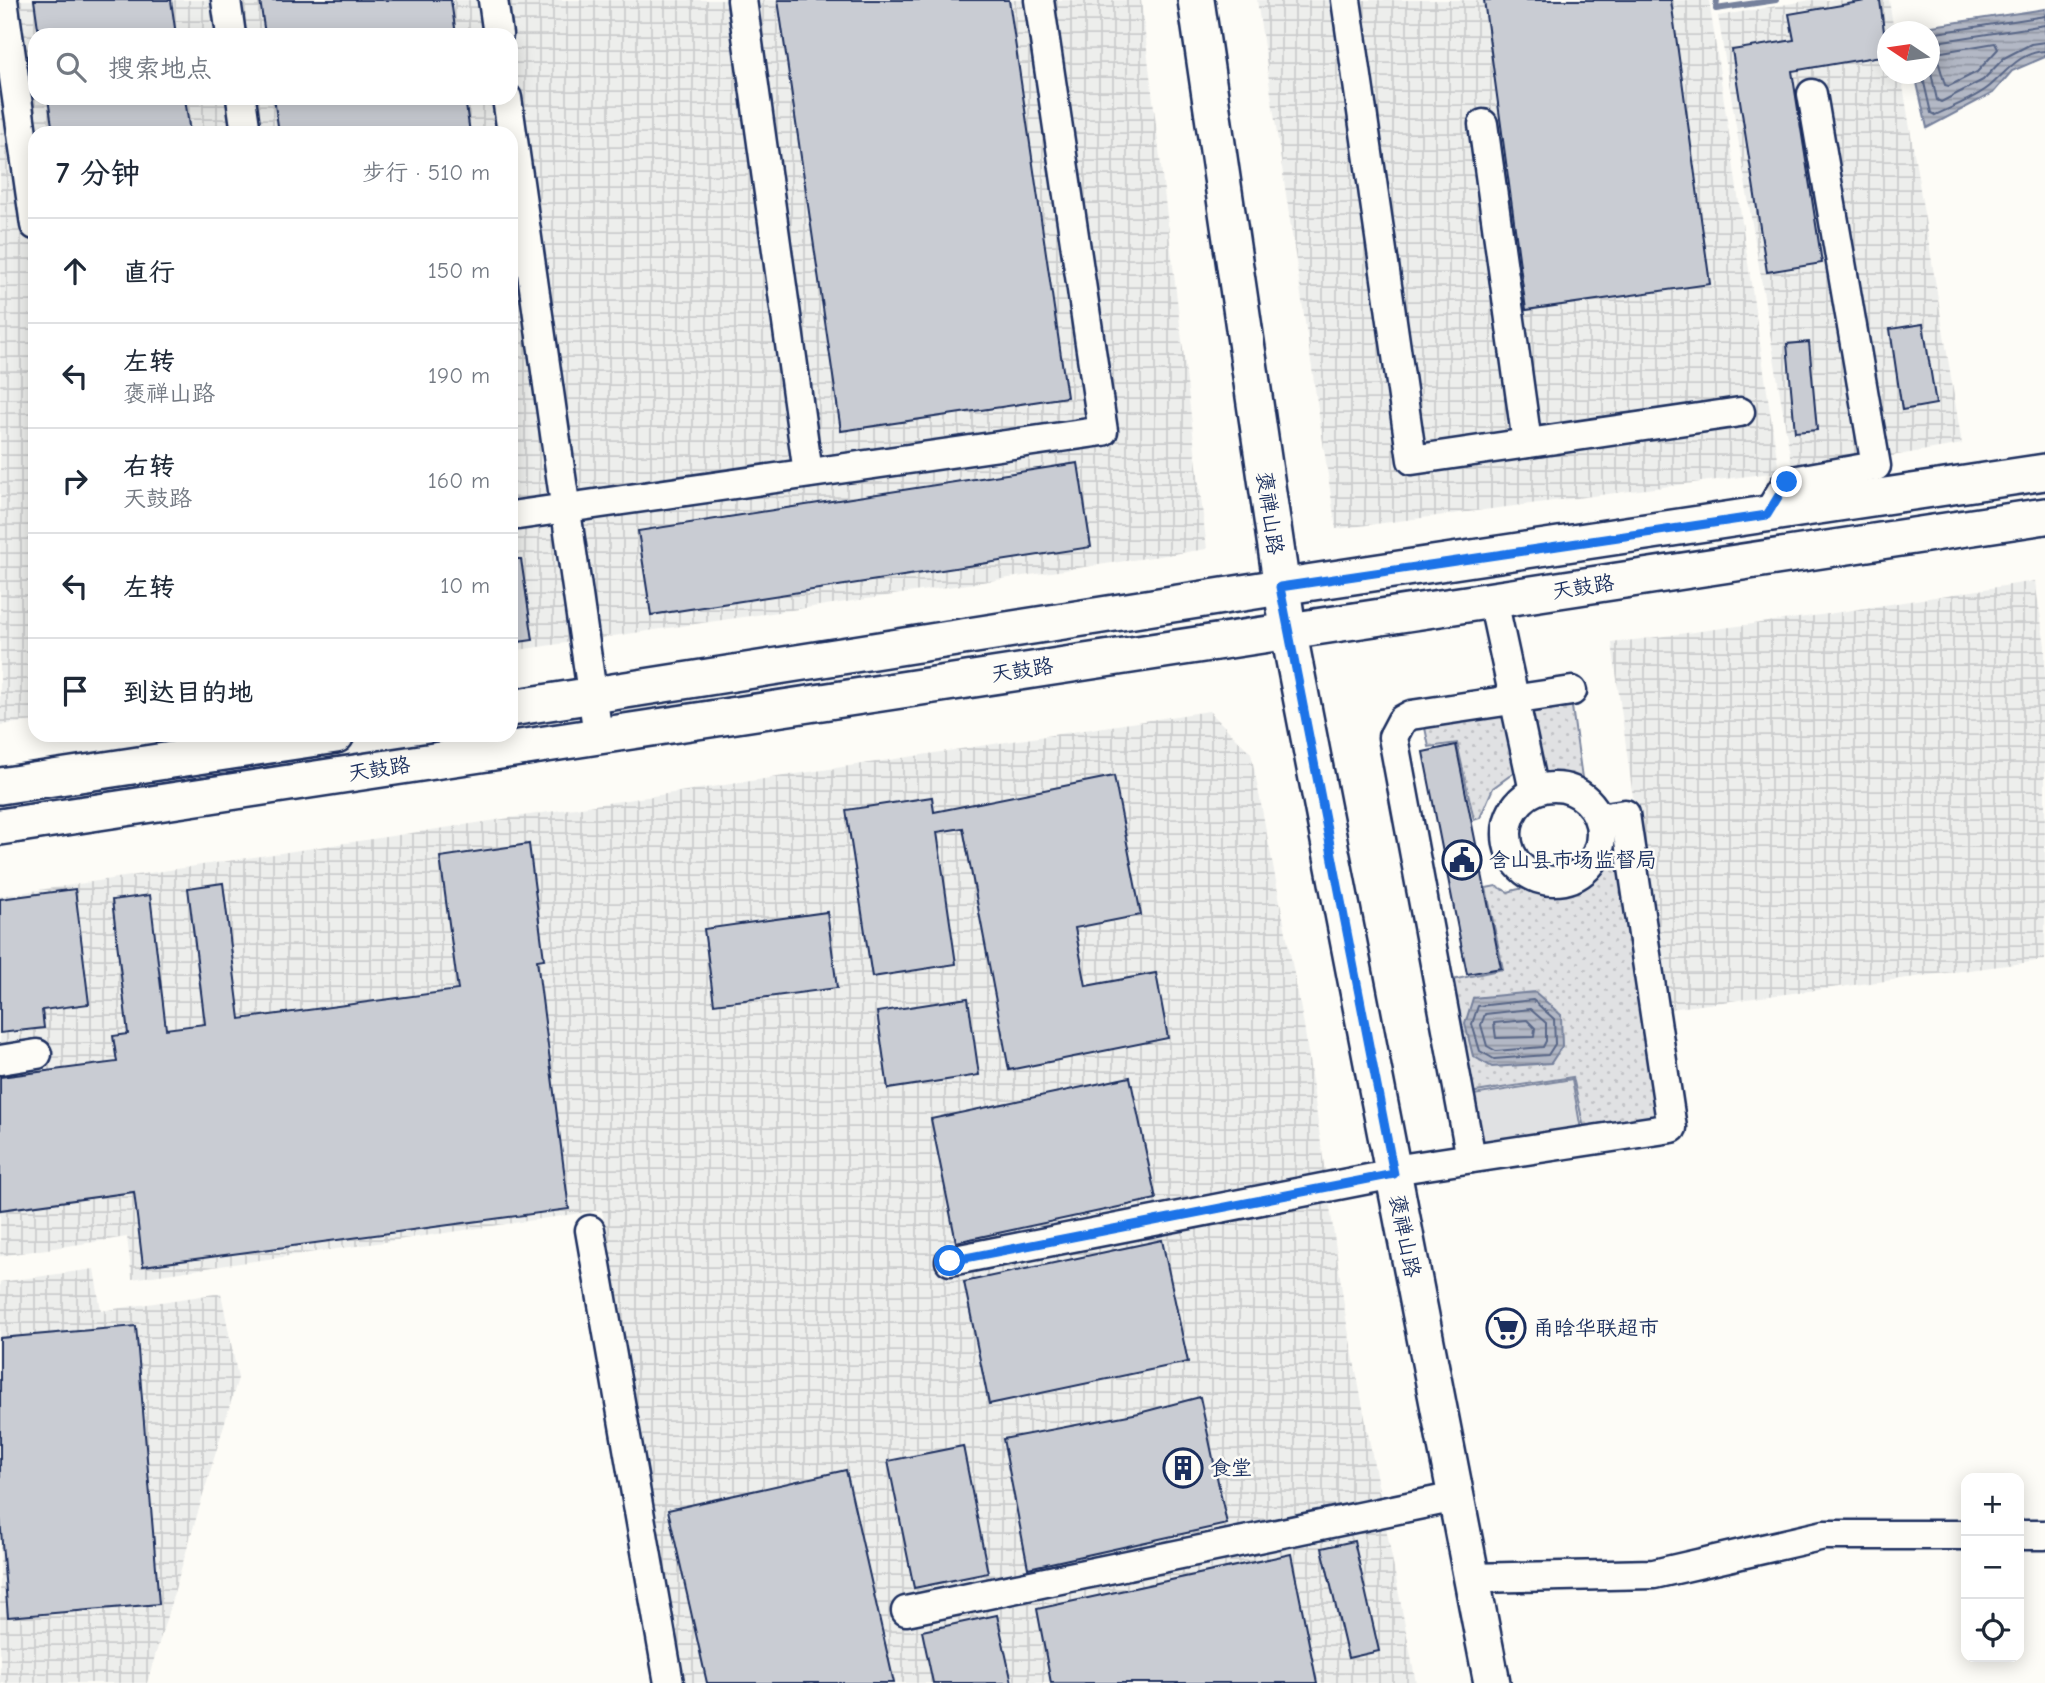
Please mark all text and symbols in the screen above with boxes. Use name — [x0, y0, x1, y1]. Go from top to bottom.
north arrow — [1877, 21, 1940, 84]
search box — [28, 28, 518, 105]
icon: search — [52, 48, 90, 86]
text: 搜索地点 — [108, 54, 212, 84]
text: 7 分钟 — [56, 156, 140, 191]
text: 步行 · 510 m — [362, 159, 490, 186]
icon: ahead — [56, 252, 94, 290]
text: 150 m — [428, 257, 490, 284]
text: 直行 — [123, 258, 175, 288]
text: 左转 — [123, 347, 175, 377]
icon: left — [56, 357, 94, 395]
text: 190 m — [428, 362, 490, 389]
text: 褒禅山路 — [123, 380, 215, 407]
text: 右转 — [123, 452, 175, 482]
icon: right — [56, 462, 94, 500]
route end — [1771, 466, 1802, 497]
text: 160 m — [428, 467, 490, 494]
street label: 褒禅山路 — [1252, 470, 1288, 556]
text: 天鼓路 — [123, 485, 192, 512]
icon: left — [56, 567, 94, 605]
street label: 天鼓路 — [1550, 570, 1616, 604]
text: 10 m — [440, 572, 490, 599]
text: 左转 — [123, 573, 175, 603]
street label: 天鼓路 — [989, 653, 1055, 687]
icon: arrive — [56, 672, 94, 710]
text: 到达目的地 — [123, 678, 253, 708]
street label: 天鼓路 — [346, 752, 412, 786]
public building icon: 含山县市场监督局 — [1441, 839, 1483, 881]
place label: 含山县市场监督局 — [1489, 848, 1657, 872]
street label: 褒禅山路 — [1385, 1192, 1425, 1280]
route start — [934, 1245, 965, 1276]
supermarket icon: 甬晗华联超市 — [1485, 1307, 1527, 1349]
place label: 甬晗华联超市 — [1533, 1316, 1659, 1340]
building icon: 食堂 — [1162, 1447, 1204, 1489]
place label: 食堂 — [1210, 1456, 1252, 1480]
map controls — [1961, 1473, 2024, 1662]
button: + — [1961, 1473, 2024, 1536]
button: − — [1961, 1536, 2024, 1599]
button: locate — [1961, 1599, 2024, 1662]

